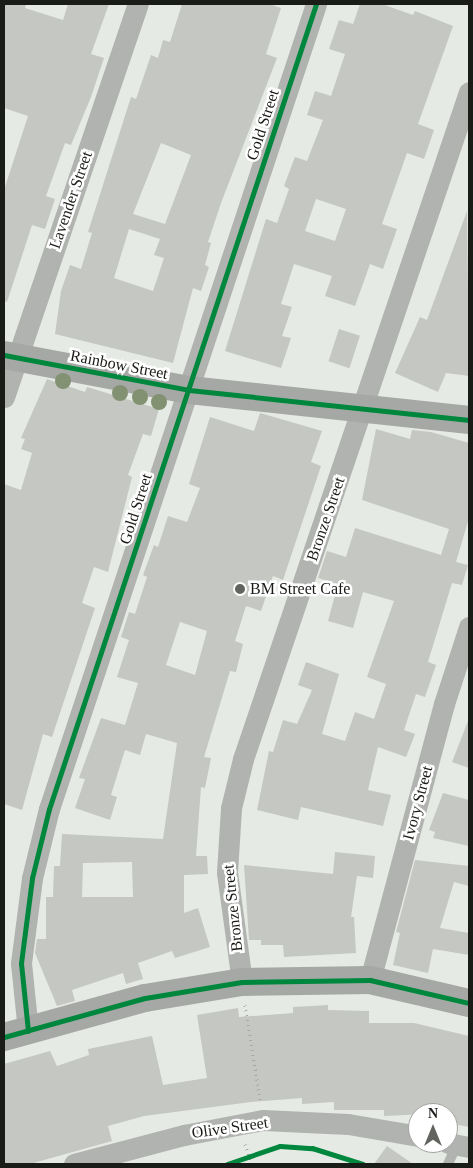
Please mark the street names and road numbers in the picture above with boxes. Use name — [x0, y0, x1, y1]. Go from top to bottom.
street label: Gold Street — [243, 87, 283, 163]
street label: Lavender Street — [45, 149, 97, 251]
street label: Rainbow Street — [69, 346, 169, 384]
street label: Gold Street — [116, 471, 156, 547]
street label: Bronze Street — [303, 474, 349, 564]
street label: Ivory Street — [399, 764, 437, 842]
street label: Bronze Street — [219, 863, 247, 953]
street label: Olive Street — [191, 1113, 269, 1143]

